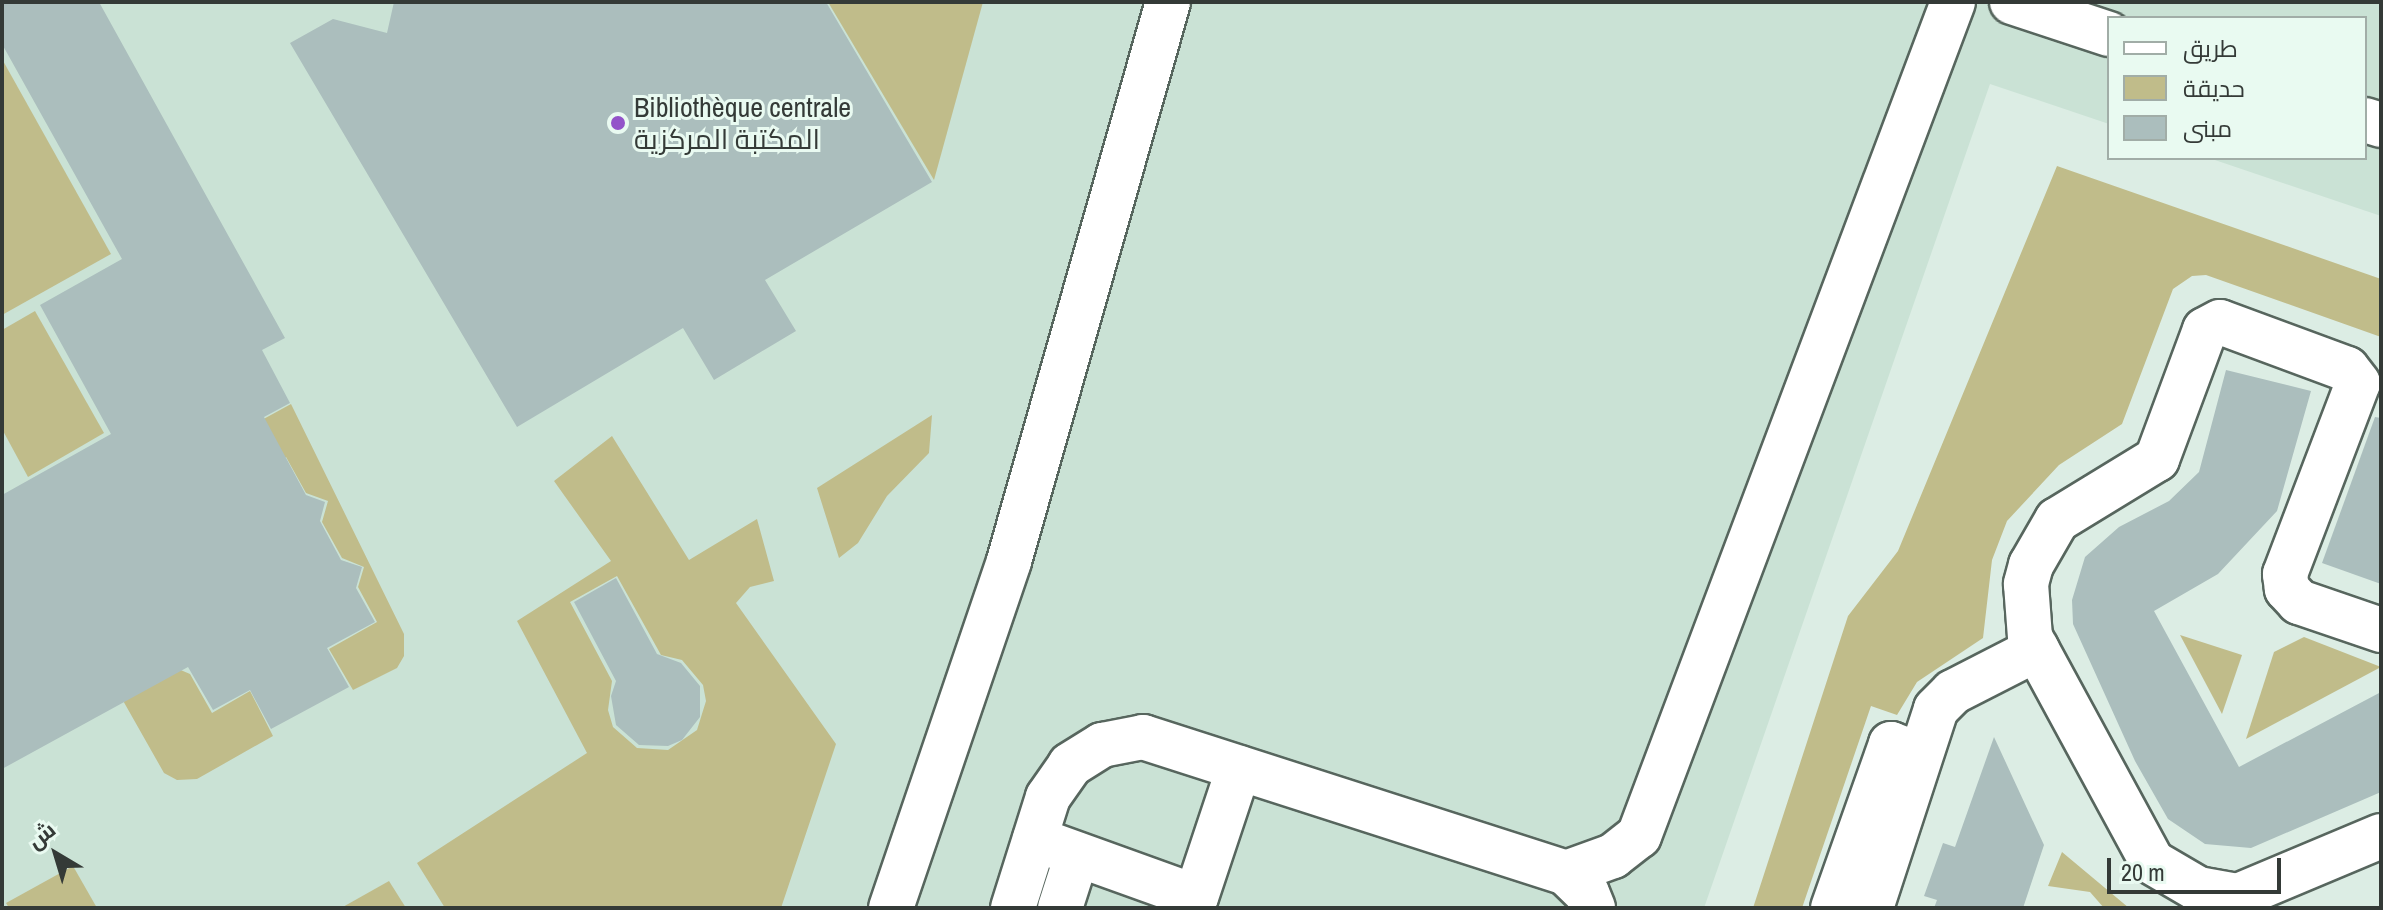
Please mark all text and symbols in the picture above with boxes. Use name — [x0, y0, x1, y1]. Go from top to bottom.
legend — [2107, 16, 2367, 160]
text: طريق — [2183, 32, 2238, 64]
text: حديقة — [2183, 72, 2245, 104]
place label: Bibliothèque centrale المكتبة المركزية — [634, 90, 851, 156]
text: مبنى — [2183, 112, 2232, 144]
marker: Bibliothèque centrale المكتبة المركزية — [609, 114, 627, 132]
north arrow — [16, 814, 96, 894]
text: ش — [21, 815, 62, 856]
scale bar — [2111, 842, 2285, 892]
text: 20 m — [2121, 856, 2165, 888]

